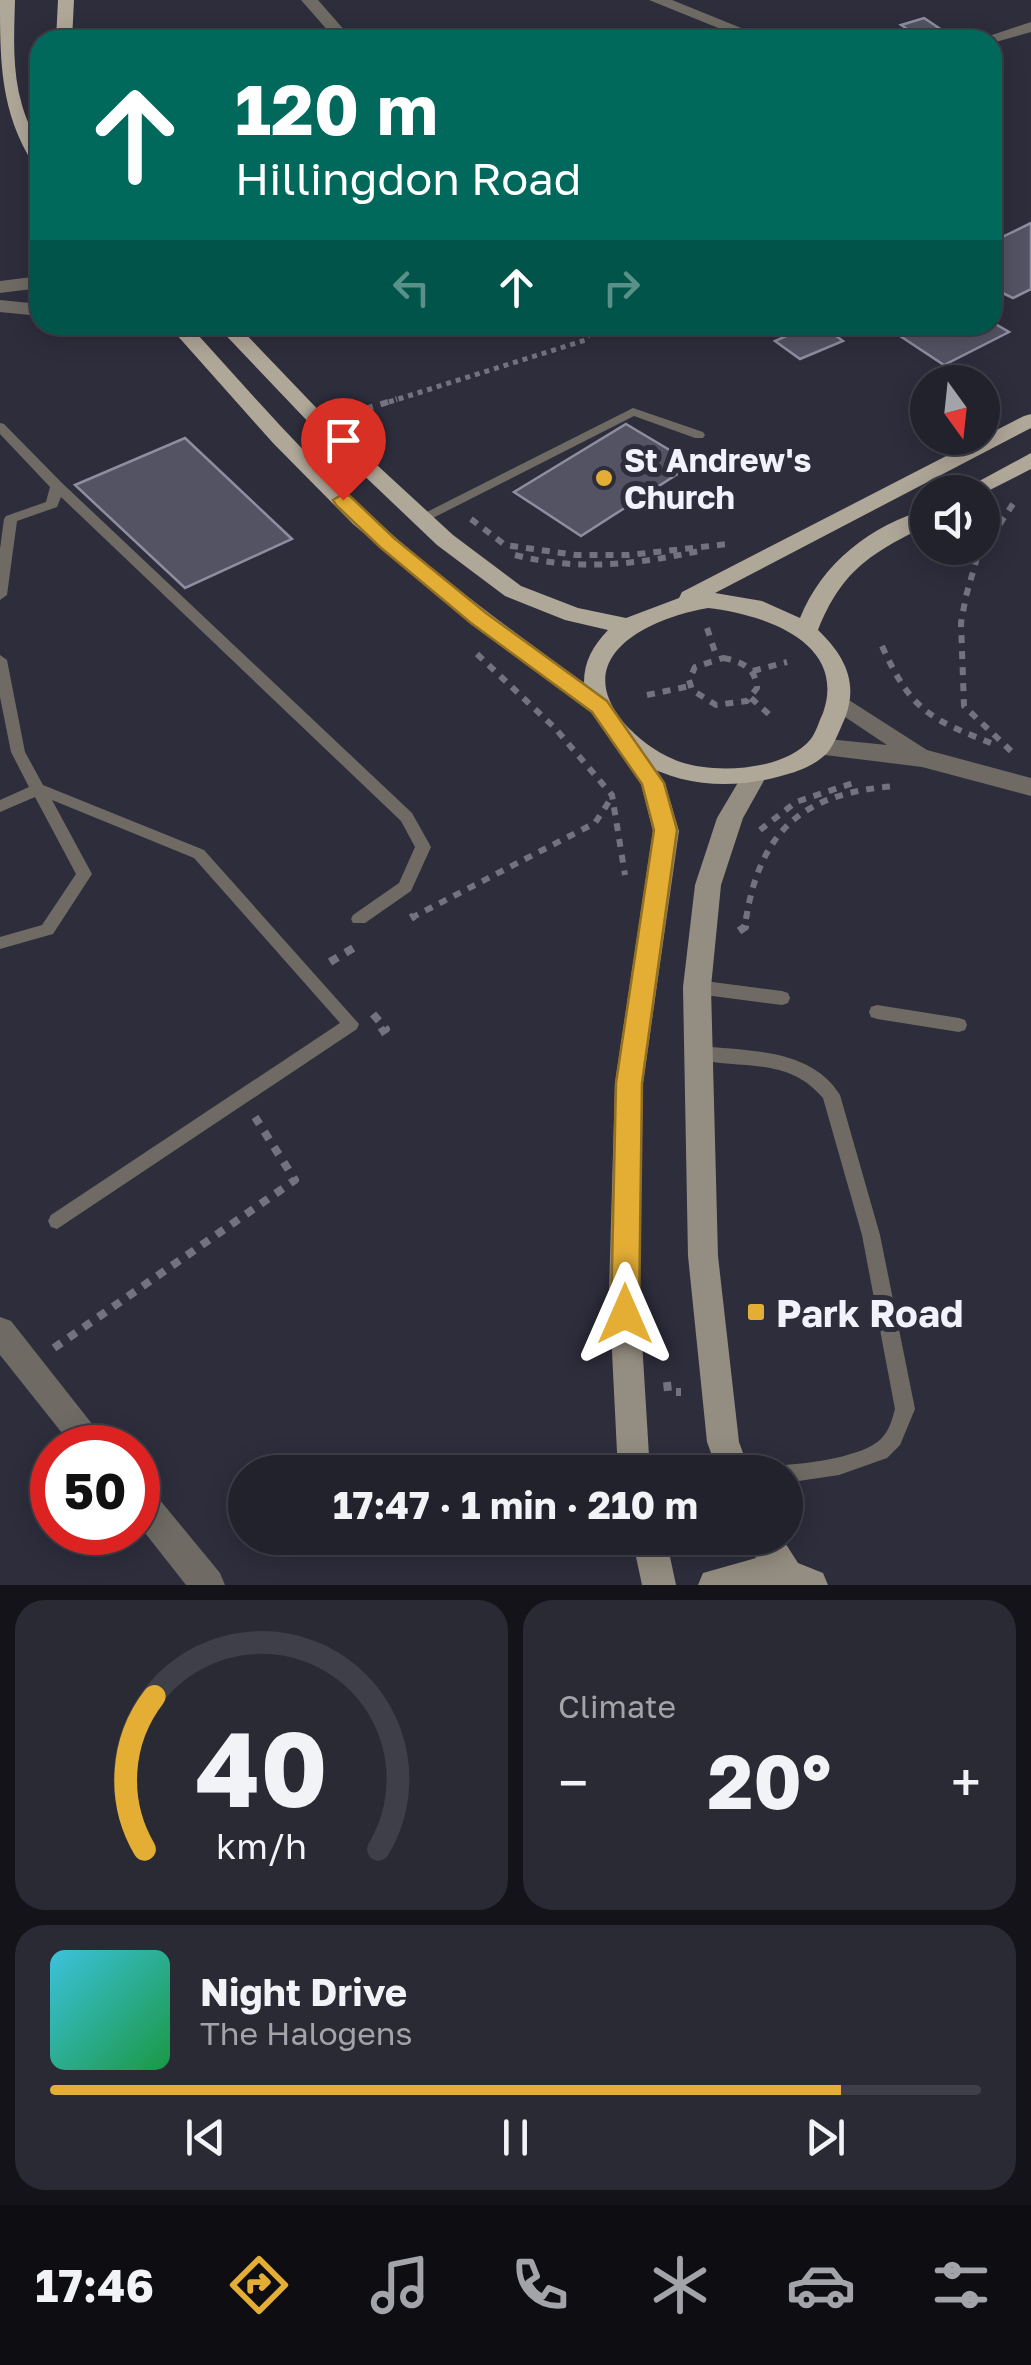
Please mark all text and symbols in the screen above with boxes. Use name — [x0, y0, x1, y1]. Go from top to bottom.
text: 120 m — [235, 66, 438, 150]
icon: ahead — [70, 70, 200, 200]
text: Hillingdon Road — [235, 151, 581, 205]
icon: left — [384, 260, 439, 315]
icon: ahead — [489, 260, 544, 315]
icon: right — [594, 260, 649, 315]
north arrow — [910, 365, 1000, 455]
map controls — [910, 365, 1000, 565]
pin — [301, 398, 386, 501]
icon: arrive — [316, 413, 371, 468]
place label: St Andrew's Church — [624, 441, 811, 516]
marker: St Andrew's Church — [593, 467, 615, 489]
button: sound — [910, 475, 1000, 565]
position arrow — [573, 1262, 677, 1366]
place label: Park Road — [776, 1290, 963, 1335]
marker: Park Road — [745, 1301, 767, 1323]
speed limit sign: 50 — [30, 1425, 160, 1555]
text: 17:47 · 1 min · 210 m — [333, 1482, 698, 1527]
text: Climate — [558, 1687, 676, 1725]
text: 40 — [195, 1705, 328, 1830]
text: 20° — [708, 1735, 831, 1826]
text: − — [558, 1749, 588, 1815]
text: + — [951, 1749, 981, 1815]
text: km/h — [216, 1824, 307, 1867]
text: Night Drive — [200, 1969, 407, 2014]
text: The Halogens — [200, 2014, 412, 2052]
icon: previous — [178, 2110, 233, 2165]
icon: pause — [488, 2110, 543, 2165]
icon: next — [798, 2110, 853, 2165]
icon: directions — [224, 2250, 294, 2320]
icon: music — [365, 2250, 435, 2320]
icon: phone — [505, 2250, 575, 2320]
icon: climate — [645, 2250, 715, 2320]
icon: car — [786, 2250, 856, 2320]
icon: filters — [926, 2250, 996, 2320]
text: 17:46 — [35, 2258, 154, 2312]

